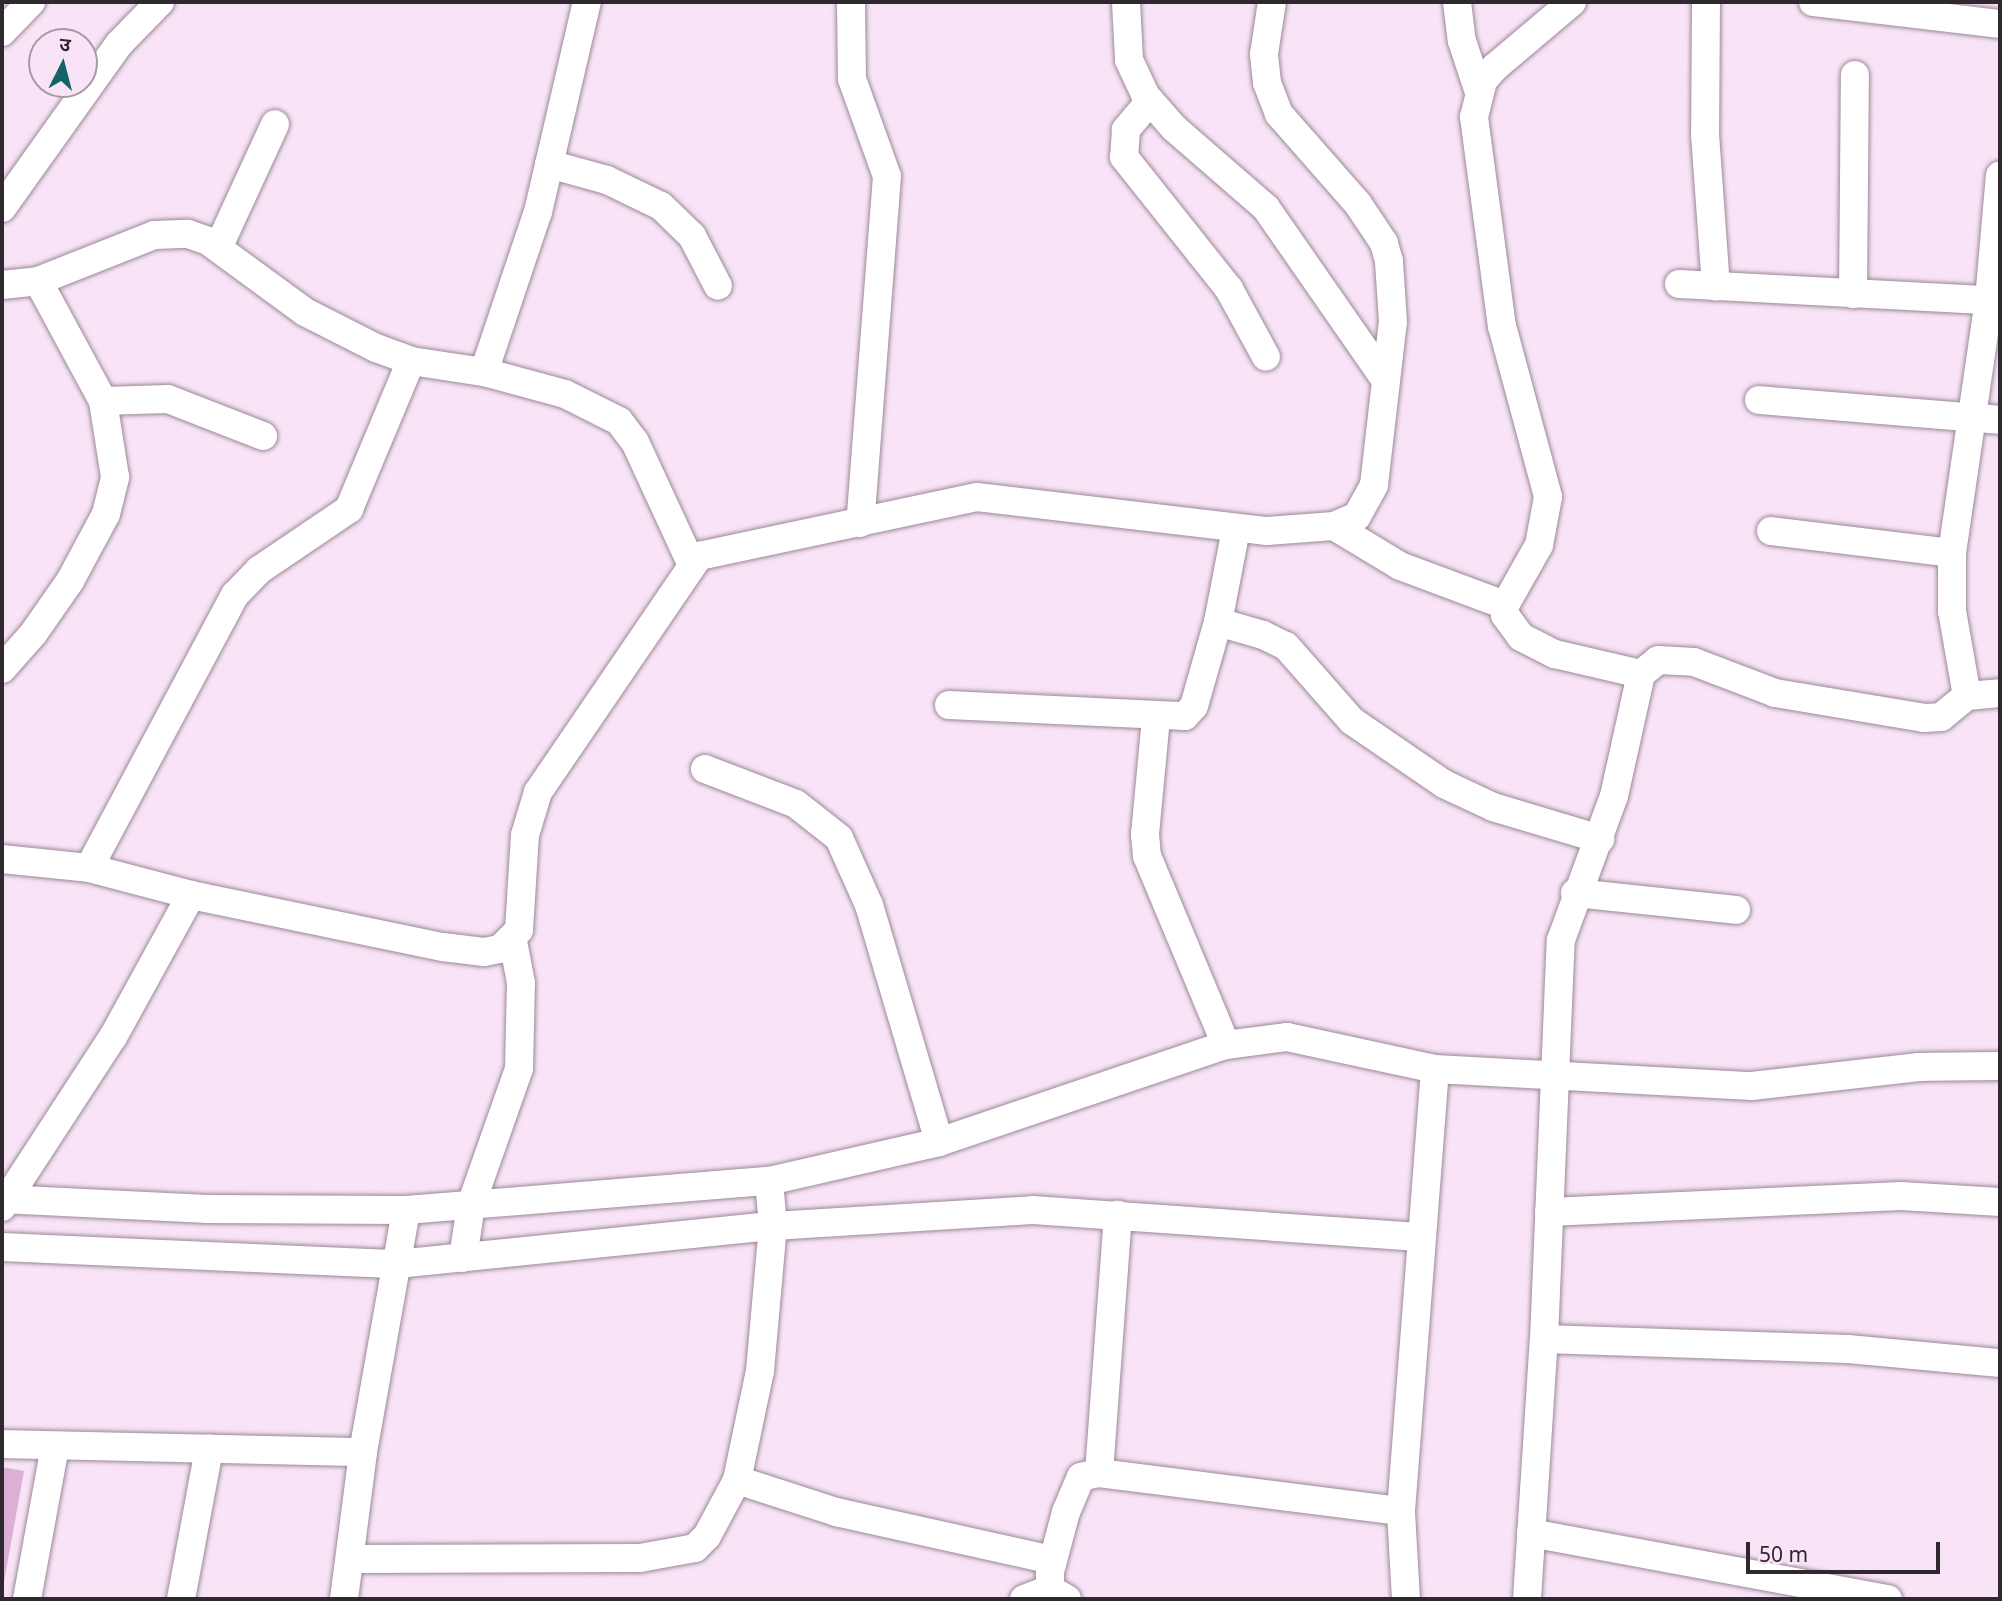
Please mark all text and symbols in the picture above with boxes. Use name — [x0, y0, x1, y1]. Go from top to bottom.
north arrow — [28, 28, 98, 98]
text: उ — [58, 31, 72, 58]
scale bar — [1750, 1528, 1944, 1572]
text: 50 m — [1759, 1540, 1808, 1568]

